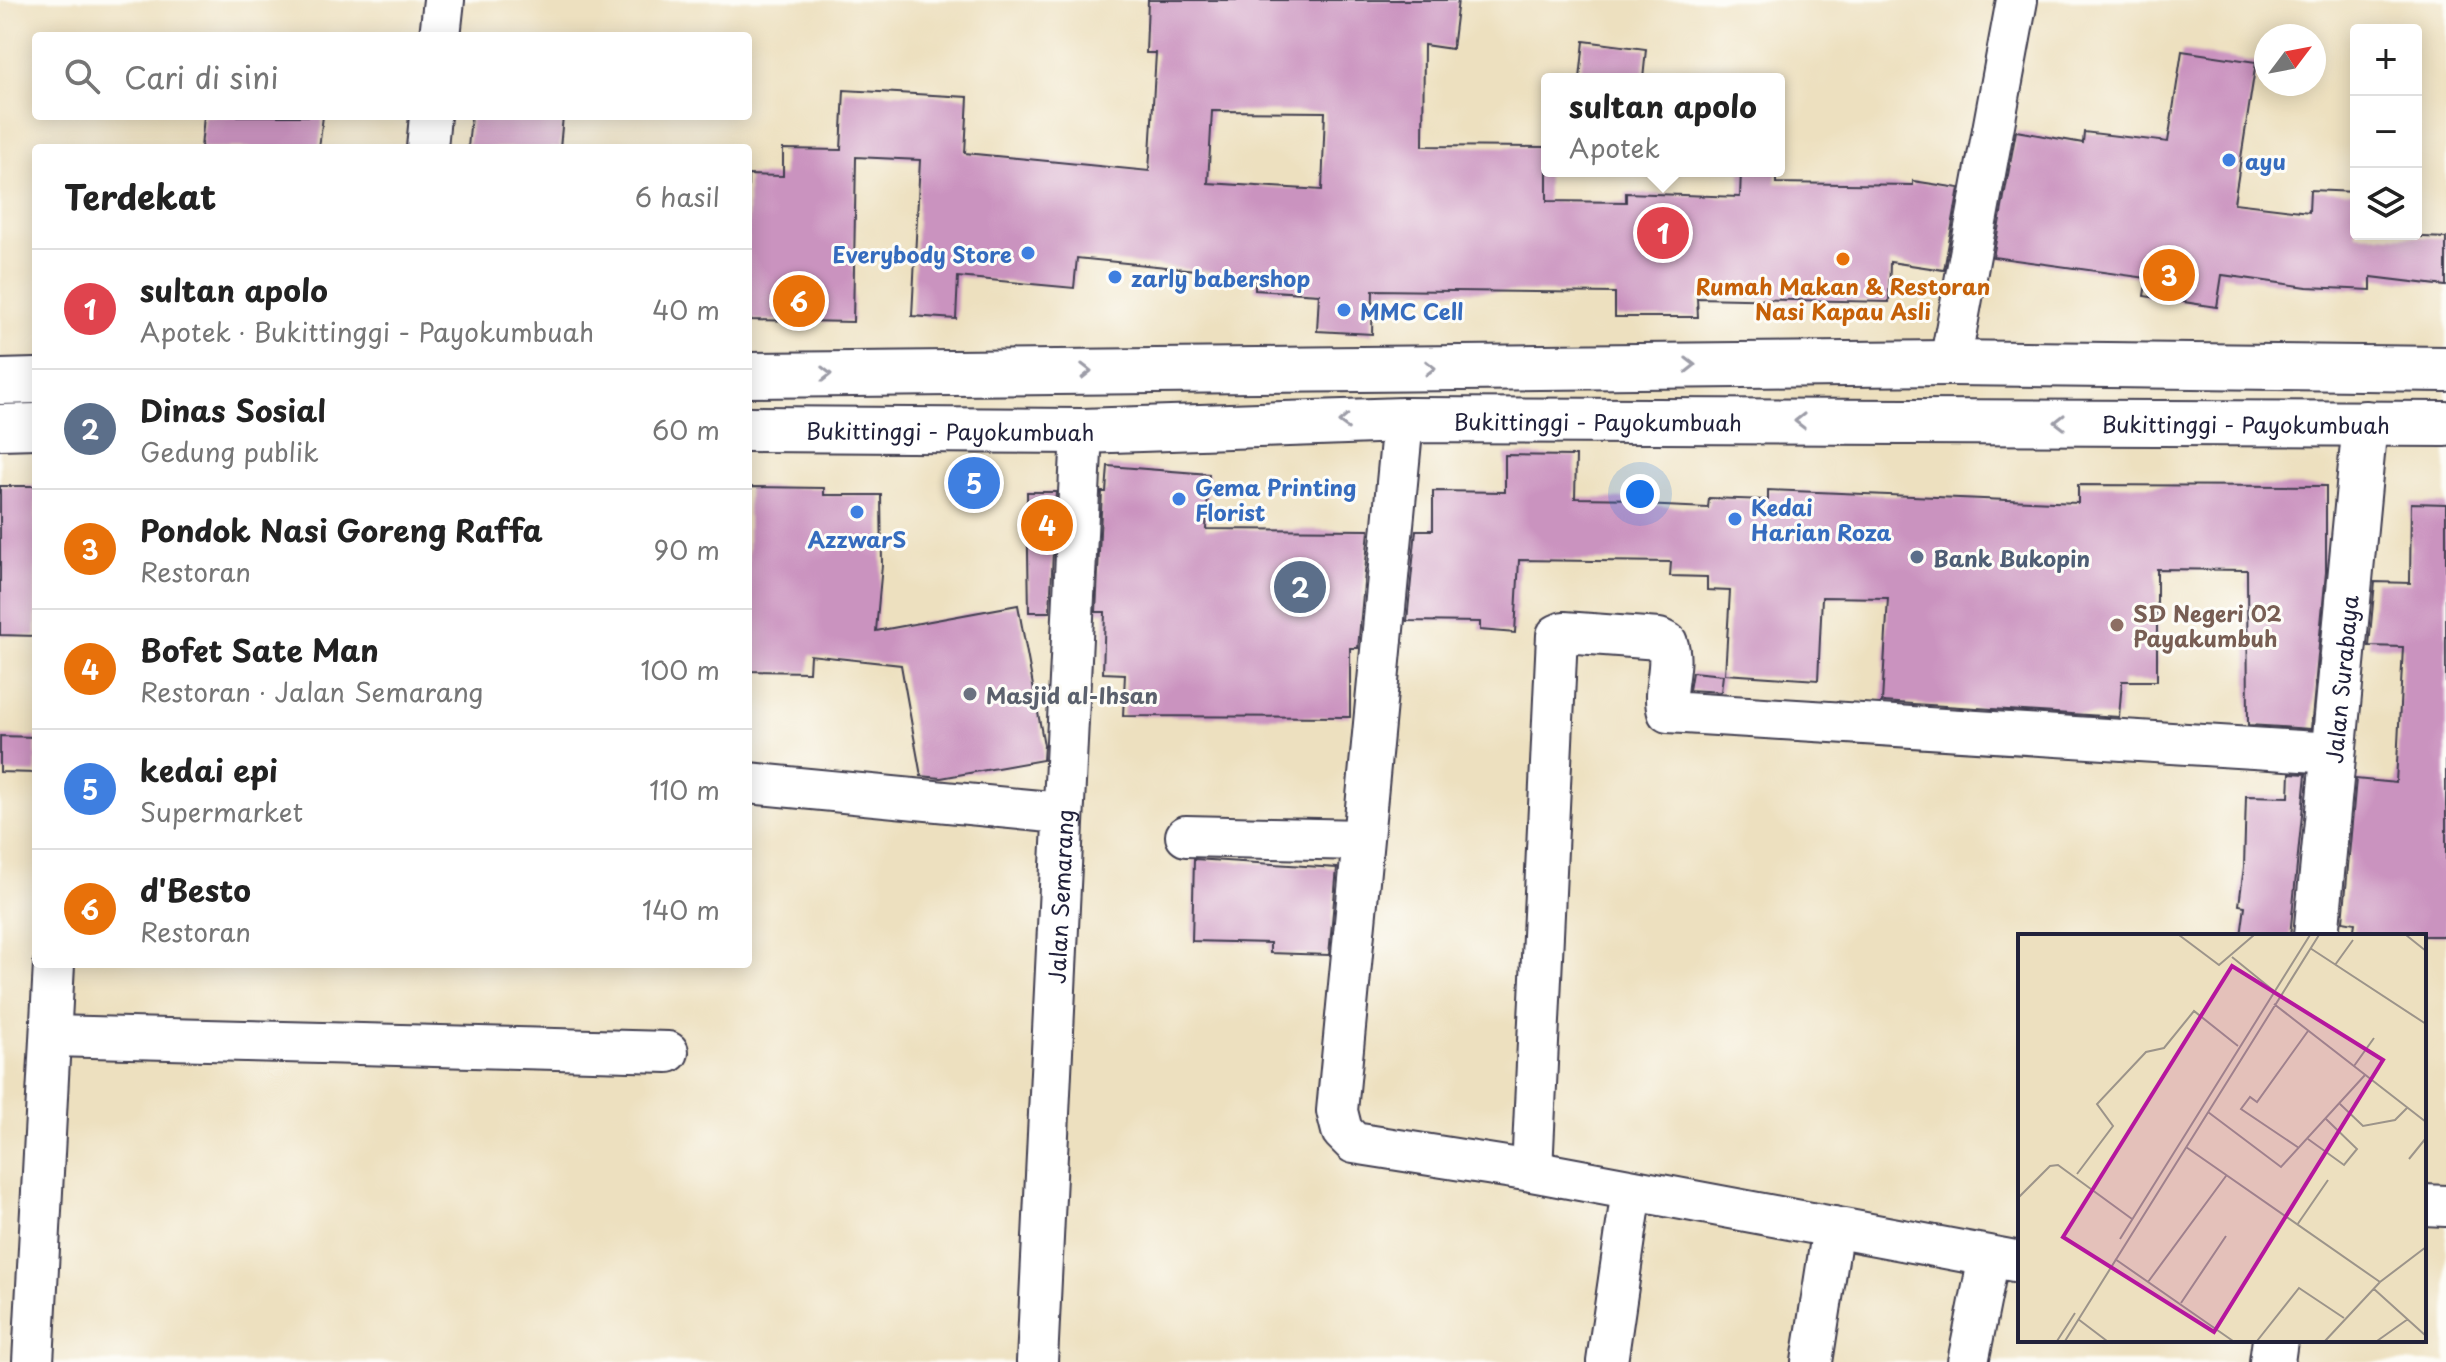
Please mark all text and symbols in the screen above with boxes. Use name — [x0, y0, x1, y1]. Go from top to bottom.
north arrow — [2254, 24, 2326, 96]
map controls — [2350, 24, 2422, 240]
button: + — [2350, 24, 2422, 96]
search box — [32, 32, 752, 120]
icon: search — [60, 54, 104, 98]
text: Cari di sini — [124, 54, 279, 99]
popup — [1541, 73, 1785, 177]
text: sultan apolo — [1569, 83, 1757, 128]
button: − — [2350, 96, 2422, 168]
text: Apotek — [1569, 128, 1660, 167]
place label: ayu — [2245, 144, 2286, 177]
marker: ayu — [2220, 151, 2238, 169]
button: layers — [2350, 168, 2422, 240]
text: Terdekat — [64, 170, 216, 222]
text: 6 hasil — [635, 177, 720, 216]
pin: 1 — [1637, 203, 1689, 263]
place label: Everybody Store — [833, 237, 1012, 270]
marker: Everybody Store — [1019, 244, 1037, 262]
pin: 3 — [2143, 245, 2195, 305]
marker: Rumah Makan & Restoran Nasi Kapau Asli — [1834, 250, 1852, 268]
place label: zarly babershop — [1131, 261, 1310, 294]
text: sultan apolo — [140, 267, 328, 312]
marker: zarly babershop — [1106, 268, 1124, 286]
place label: Rumah Makan & Restoran Nasi Kapau Asli — [1696, 269, 1990, 327]
pin: 6 — [773, 271, 825, 331]
text: 1 — [84, 290, 96, 329]
text: 40 m — [652, 290, 720, 329]
place label: MMC Cell — [1360, 294, 1463, 327]
marker: MMC Cell — [1335, 301, 1353, 319]
text: Apotek · Bukittinggi - Payokumbuah — [140, 312, 594, 351]
one-way arrow — [1684, 356, 1697, 374]
one-way arrow — [1424, 359, 1437, 377]
one-way arrow — [1080, 362, 1093, 380]
one-way arrow — [820, 365, 833, 383]
text: Dinas Sosial — [140, 387, 326, 432]
street label: Bukittinggi - Payokumbuah — [1454, 404, 1742, 438]
street label: Bukittinggi - Payokumbuah — [2102, 406, 2390, 440]
text: 2 — [81, 410, 99, 449]
text: 60 m — [652, 410, 720, 449]
one-way arrow — [1793, 412, 1806, 430]
street label: Bukittinggi - Payokumbuah — [806, 413, 1095, 448]
one-way arrow — [1337, 413, 1350, 431]
one-way arrow — [2053, 413, 2066, 431]
text: Gedung publik — [140, 432, 319, 471]
pin: 5 — [948, 453, 1000, 513]
place label: Gema Printing Florist — [1195, 470, 1356, 528]
your location — [1620, 474, 1660, 514]
marker: Gema Printing Florist — [1170, 490, 1188, 508]
place label: Kedai Harian Roza — [1751, 490, 1892, 548]
pin: 4 — [1021, 495, 1073, 555]
marker: AzzwarS — [848, 503, 866, 521]
text: Pondok Nasi Goreng Raffa — [140, 507, 543, 552]
marker: Kedai Harian Roza — [1726, 510, 1744, 528]
place label: AzzwarS — [808, 522, 906, 555]
text: 3 — [81, 530, 99, 569]
text: 90 m — [653, 530, 720, 569]
place label: Bank Bukopin — [1933, 541, 2090, 574]
marker: Bank Bukopin — [1908, 548, 1926, 566]
text: Restoran — [140, 552, 251, 591]
pin: 2 — [1274, 557, 1326, 617]
street label: Jalan Surabaya — [2316, 593, 2365, 765]
place label: SD Negeri 02 Payakumbuh — [2133, 596, 2282, 654]
marker: SD Negeri 02 Payakumbuh — [2108, 616, 2126, 634]
text: Bofet Sate Man — [140, 627, 379, 672]
text: 4 — [81, 650, 99, 689]
text: 100 m — [640, 650, 720, 689]
text: Restoran · Jalan Semarang — [140, 672, 484, 711]
place label: Masjid al-Ihsan — [986, 678, 1158, 711]
marker: Masjid al-Ihsan — [961, 685, 979, 703]
text: kedai epi — [140, 747, 278, 792]
text: 5 — [82, 770, 98, 809]
text: 110 m — [649, 770, 720, 809]
text: Supermarket — [140, 792, 303, 831]
street label: Jalan Semarang — [1039, 809, 1080, 984]
text: d'Besto — [140, 867, 251, 912]
text: 6 — [81, 890, 99, 929]
text: 140 m — [642, 890, 720, 929]
text: Restoran — [140, 912, 251, 951]
inset map — [2018, 934, 2426, 1342]

